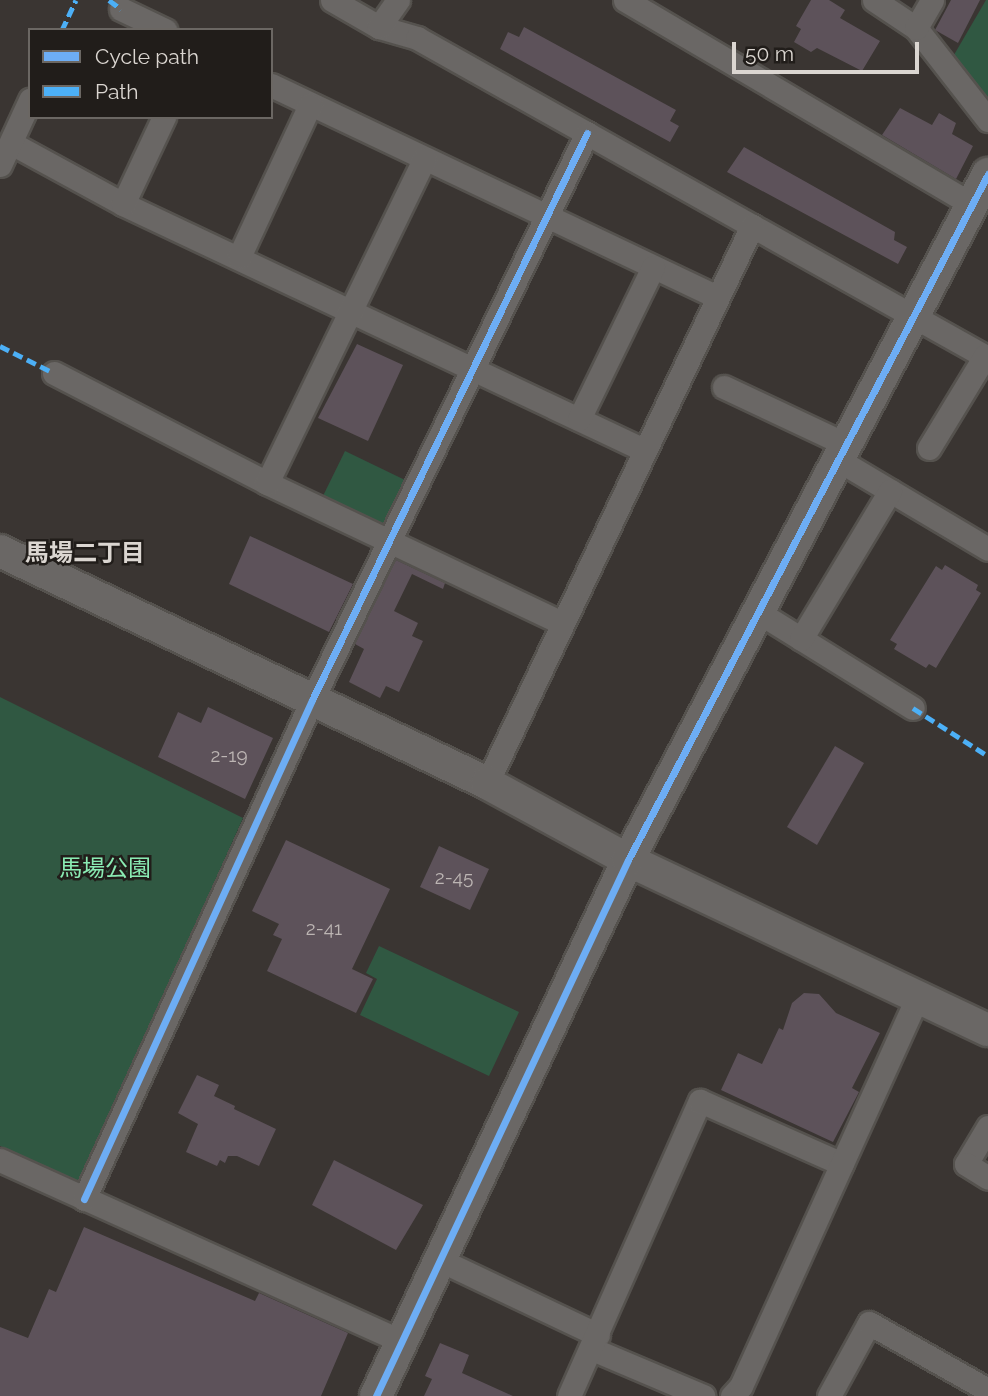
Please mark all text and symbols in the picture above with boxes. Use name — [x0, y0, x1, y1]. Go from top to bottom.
legend — [28, 28, 273, 119]
scale bar — [736, 28, 923, 72]
text: 50 m — [745, 41, 794, 66]
text: Cycle path — [95, 44, 199, 69]
text: Path — [95, 79, 139, 104]
district label: 馬場二丁目 — [25, 539, 145, 567]
house number: 2-19 — [210, 745, 248, 767]
park label: 馬場公園 — [59, 854, 151, 882]
house number: 2-45 — [435, 867, 473, 889]
house number: 2-41 — [306, 918, 342, 940]

